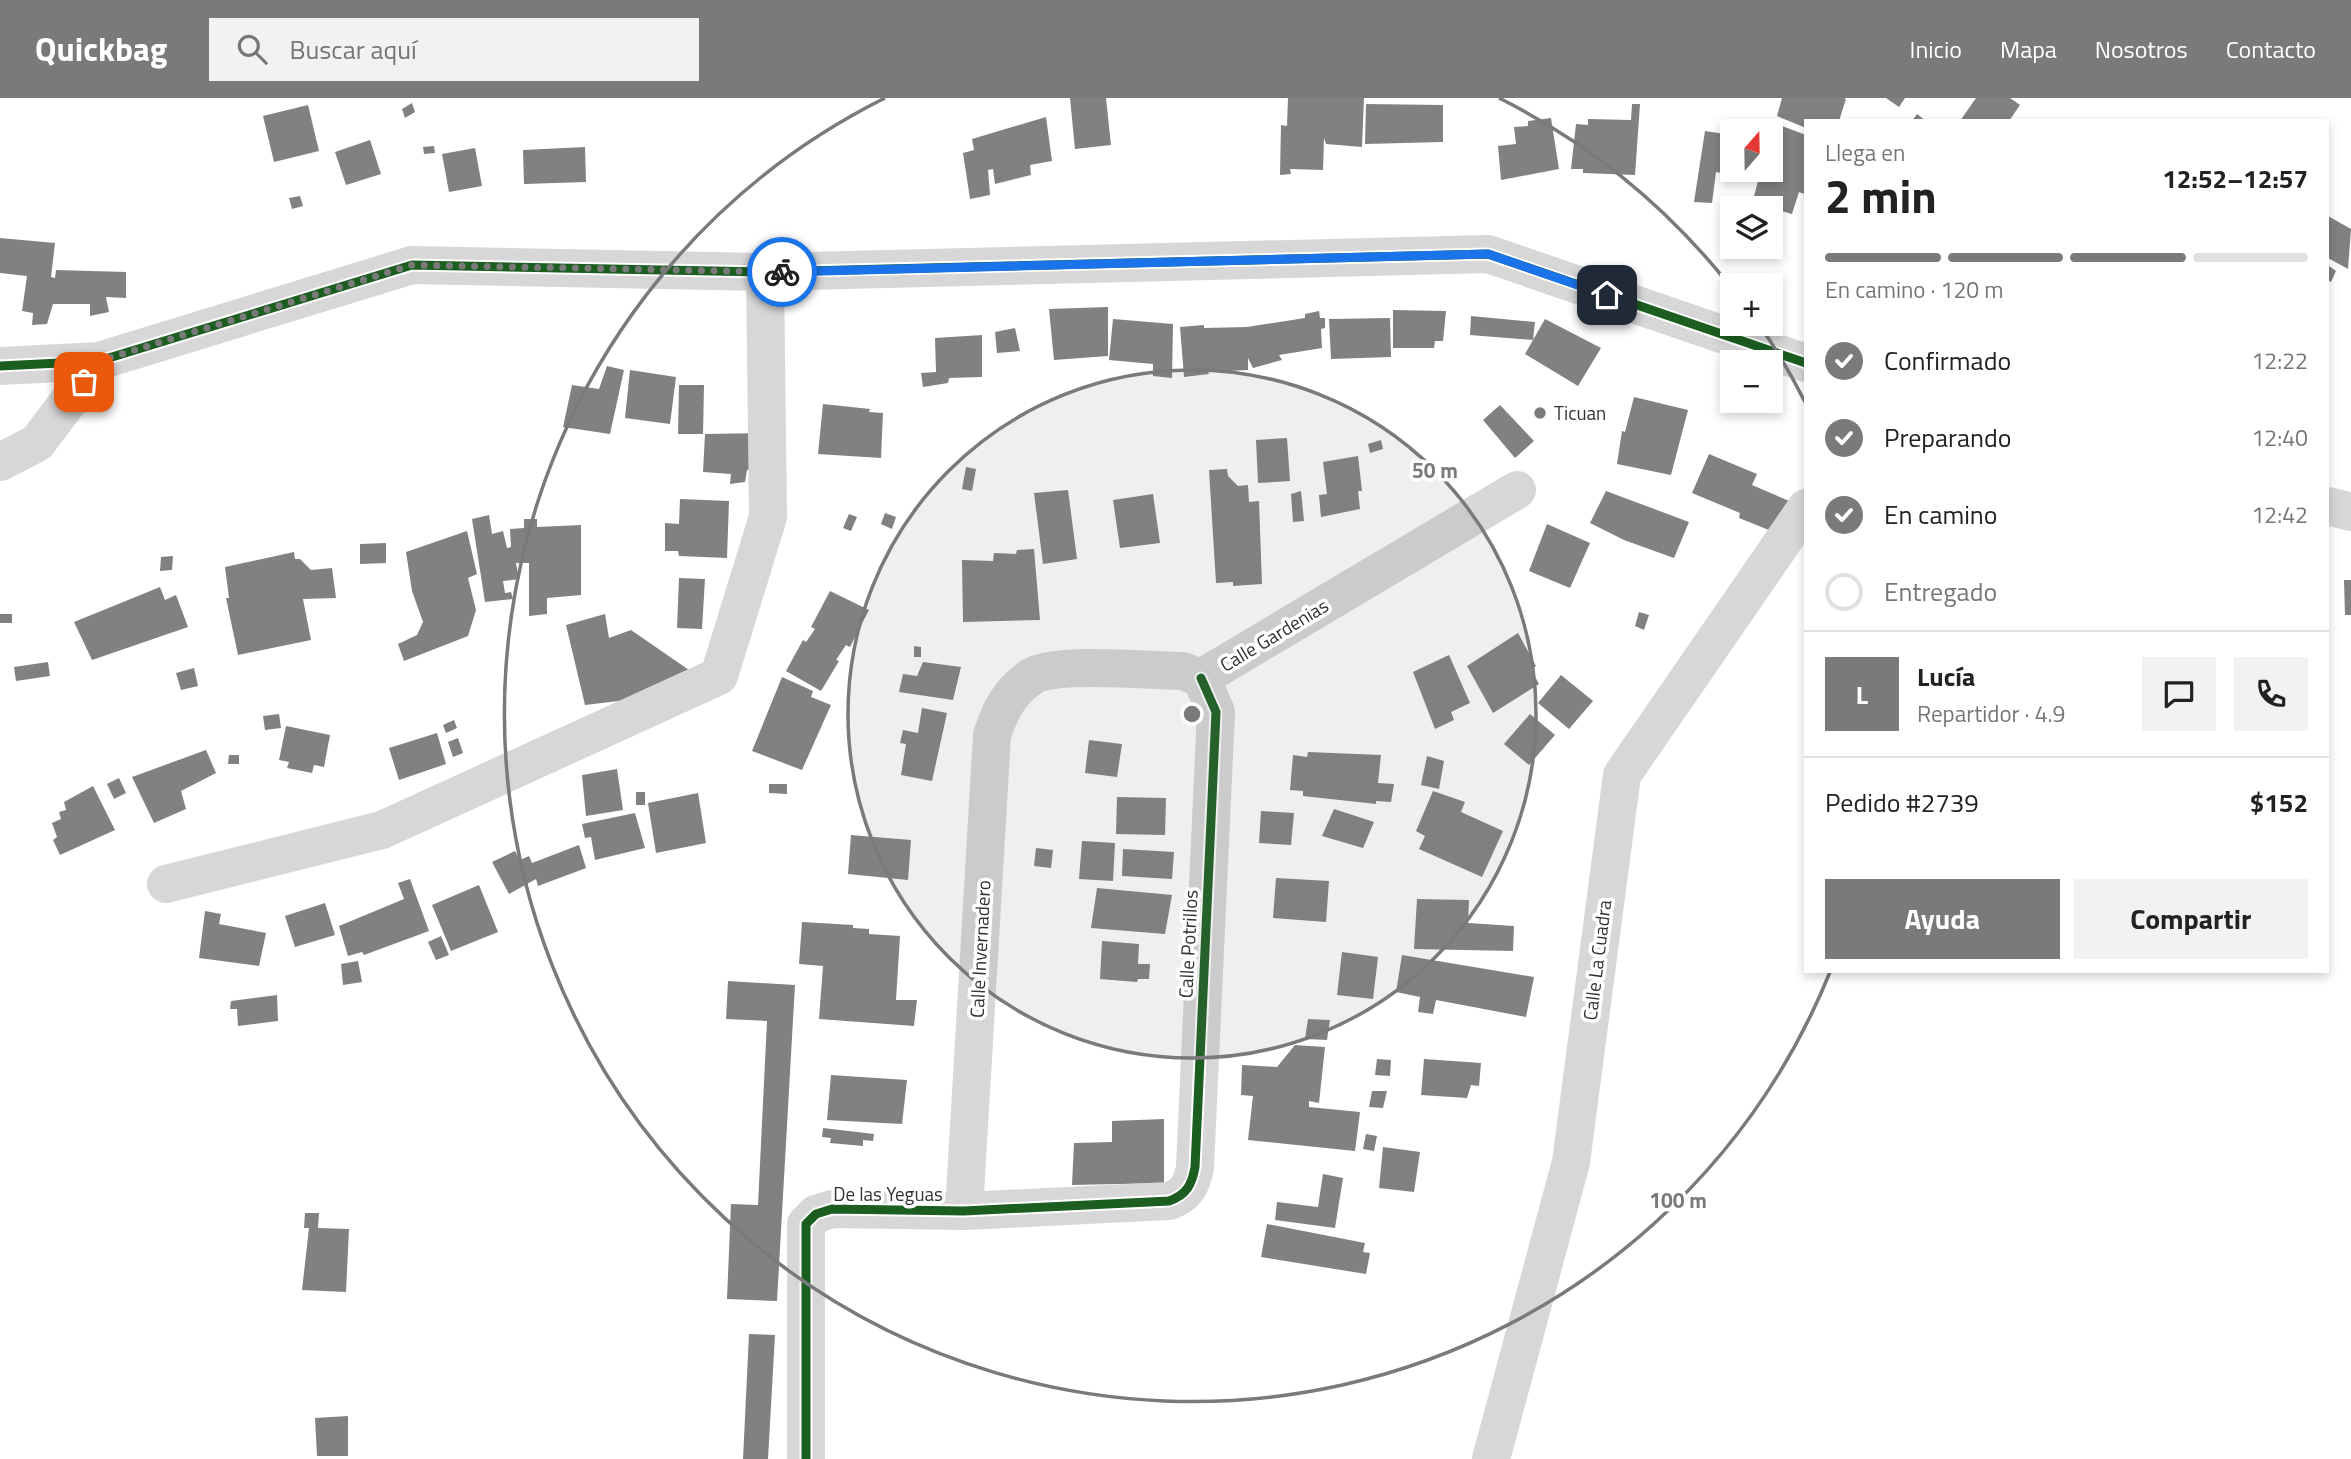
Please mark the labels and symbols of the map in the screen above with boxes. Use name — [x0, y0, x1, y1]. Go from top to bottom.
north arrow — [1720, 119, 1783, 182]
courier — [747, 237, 817, 307]
pin — [1577, 265, 1637, 325]
pin — [54, 352, 114, 412]
place label: Ticuan — [1554, 398, 1606, 427]
marker: Ticuan — [1532, 405, 1548, 421]
text: 50 m — [1412, 454, 1458, 486]
street label: Calle Gardenias — [1214, 591, 1334, 679]
centre of rings — [1180, 702, 1204, 726]
street label: Calle Invernadero — [961, 879, 998, 1019]
street label: Calle Potrillos — [1170, 889, 1205, 999]
street label: Calle La Cuadra — [1575, 898, 1618, 1022]
street label: De las Yeguas — [833, 1179, 943, 1208]
text: 100 m — [1649, 1184, 1707, 1216]

